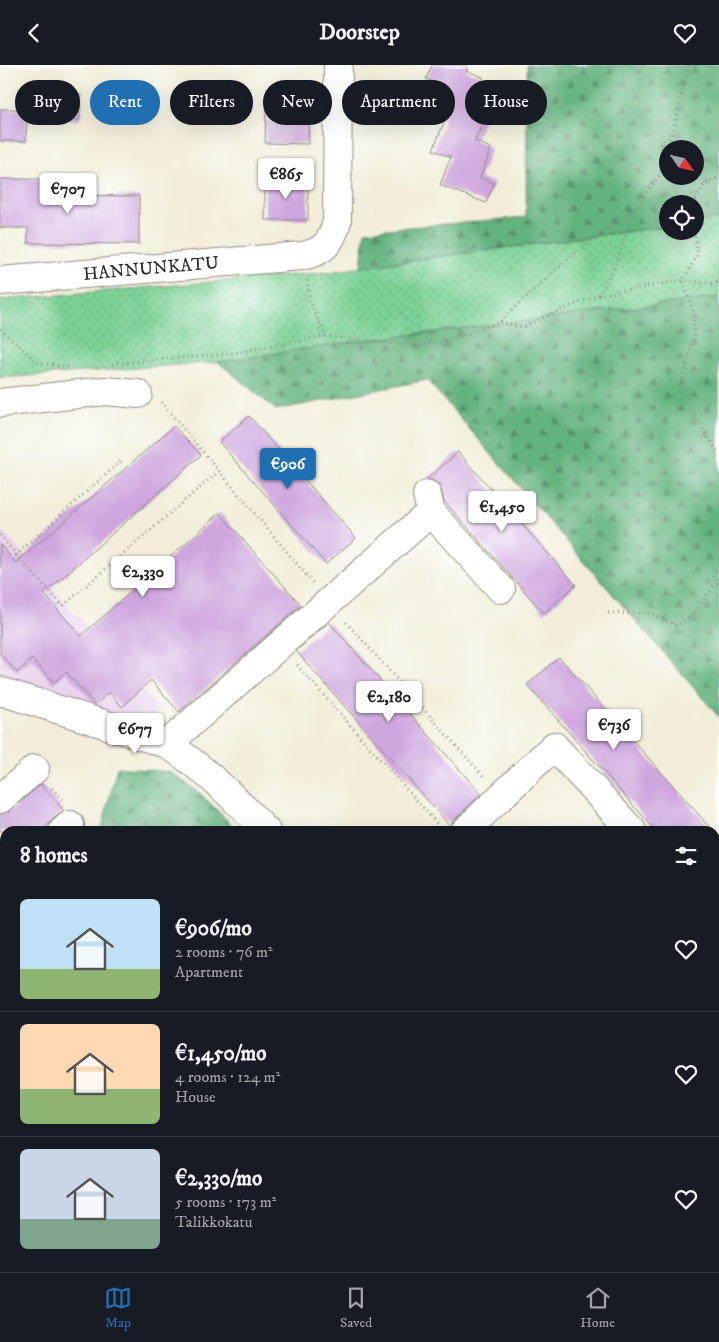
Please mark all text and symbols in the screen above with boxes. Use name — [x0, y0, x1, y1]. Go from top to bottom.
icon: back — [20, 19, 48, 47]
text: Doorstep — [319, 19, 400, 46]
icon: heart — [671, 19, 699, 47]
chip: Buy — [15, 80, 80, 125]
chip: Rent — [90, 80, 160, 125]
chip: Filters — [170, 80, 253, 125]
chip: New — [263, 80, 332, 125]
chip: Apartment — [342, 80, 455, 125]
chip: House — [465, 80, 547, 125]
north arrow — [659, 140, 704, 185]
map controls — [659, 140, 704, 240]
pin: €865 — [256, 157, 316, 200]
text: €865 — [269, 164, 303, 184]
pin: €707 — [38, 173, 98, 215]
text: €707 — [51, 179, 85, 199]
button: locate — [659, 195, 704, 240]
street label: HANNUNKATU — [82, 252, 220, 286]
pin: €906 — [258, 447, 318, 490]
text: €906 — [271, 454, 305, 474]
pin: €1,450 — [461, 491, 543, 533]
text: €1,450 — [479, 497, 525, 517]
pin: €2,330 — [102, 555, 184, 598]
text: €2,330 — [122, 562, 164, 582]
pin: €2,180 — [348, 681, 430, 723]
text: €2,180 — [367, 687, 411, 707]
pin: €736 — [584, 709, 644, 751]
pin: €677 — [105, 713, 165, 755]
text: €736 — [598, 715, 630, 735]
text: €677 — [118, 719, 152, 739]
icon: filters — [672, 842, 700, 870]
text: 8 homes — [20, 843, 88, 869]
text: €906/mo — [175, 916, 252, 942]
icon: home — [60, 919, 120, 979]
icon: heart — [672, 935, 700, 963]
text: 2 rooms · 76 m² — [175, 942, 273, 962]
text: Apartment — [175, 962, 243, 982]
text: €1,450/mo — [175, 1041, 266, 1067]
icon: home — [60, 1044, 120, 1104]
icon: heart — [672, 1060, 700, 1088]
text: 4 rooms · 124 m² — [175, 1067, 280, 1087]
text: House — [175, 1087, 216, 1107]
text: €2,330/mo — [175, 1166, 262, 1192]
icon: home — [60, 1169, 120, 1229]
icon: heart — [672, 1185, 700, 1213]
text: 5 rooms · 173 m² — [175, 1192, 276, 1212]
text: Talikkokatu — [175, 1212, 252, 1232]
tab: Map — [104, 1284, 132, 1332]
tab: Saved — [340, 1284, 372, 1332]
tab: Home — [580, 1284, 615, 1332]

